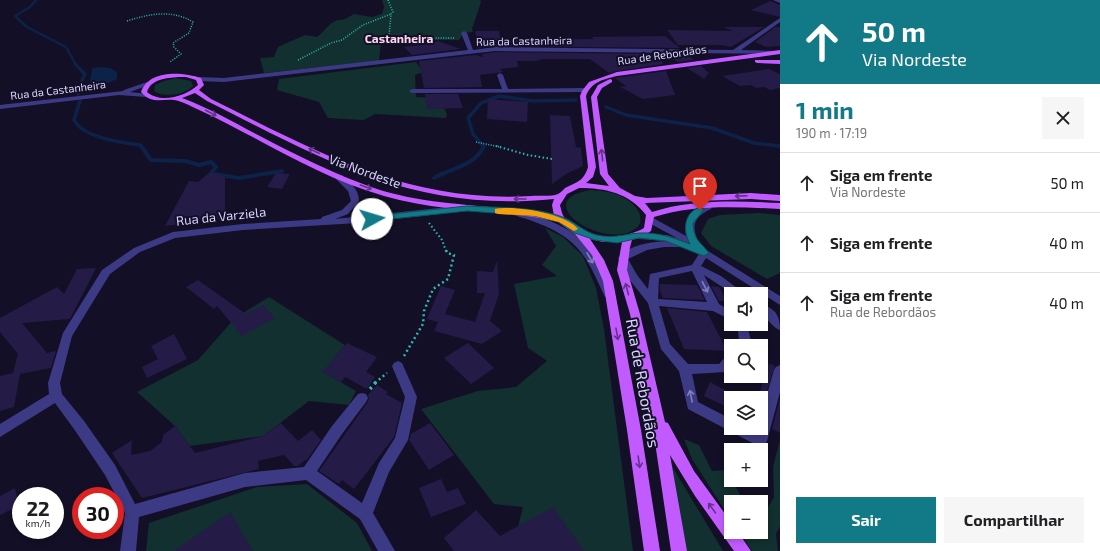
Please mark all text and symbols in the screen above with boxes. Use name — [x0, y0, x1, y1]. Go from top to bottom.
text: 50 m — [862, 14, 926, 48]
icon: ahead — [796, 16, 848, 68]
district label: Castanheira — [365, 31, 433, 45]
street label: Rua da Castanheira — [476, 33, 572, 48]
street label: Rua de Rebordãos — [617, 42, 708, 67]
text: Via Nordeste — [862, 48, 967, 70]
street label: Rua da Castanheira — [9, 77, 107, 102]
text: 1 min — [796, 95, 854, 124]
button: close — [1042, 97, 1084, 139]
one-way arrow — [204, 110, 216, 117]
text: 190 m · 17:19 — [796, 125, 867, 141]
one-way arrow — [308, 147, 320, 154]
one-way arrow — [599, 149, 606, 162]
street label: Via Nordeste — [327, 151, 403, 191]
text: Siga em frente — [830, 166, 932, 184]
pin — [683, 169, 717, 210]
icon: ahead — [796, 172, 818, 194]
text: 50 m — [1050, 174, 1084, 192]
icon: arrive — [689, 175, 711, 197]
one-way arrow — [359, 183, 371, 191]
text: Via Nordeste — [830, 184, 906, 200]
one-way arrow — [735, 193, 748, 200]
one-way arrow — [514, 195, 527, 203]
position arrow — [351, 198, 393, 240]
street label: Rua da Varziela — [175, 203, 267, 229]
icon: ahead — [796, 232, 818, 254]
text: Siga em frente — [830, 234, 932, 252]
text: 40 m — [1049, 234, 1084, 252]
one-way arrow — [587, 252, 595, 264]
one-way arrow — [701, 281, 709, 293]
one-way arrow — [623, 283, 630, 296]
text: Siga em frente — [830, 286, 932, 304]
map controls — [724, 287, 768, 539]
button: sound — [724, 287, 768, 331]
icon: ahead — [796, 292, 818, 314]
text: 40 m — [1049, 294, 1084, 312]
text: Rua de Rebordãos — [830, 304, 936, 320]
street label: Rua de Rebordãos — [623, 317, 664, 449]
one-way arrow — [613, 327, 621, 340]
button: search — [724, 339, 768, 383]
one-way arrow — [686, 390, 694, 403]
button: layers — [724, 391, 768, 435]
button: + — [724, 443, 768, 487]
one-way arrow — [635, 455, 643, 468]
speed limit sign: 30 — [72, 487, 124, 539]
button: − — [724, 495, 768, 539]
text: 22 — [26, 496, 50, 520]
button: Sair — [796, 497, 936, 543]
button: Compartilhar — [944, 497, 1084, 543]
one-way arrow — [708, 503, 716, 514]
text: km/h — [26, 517, 50, 529]

